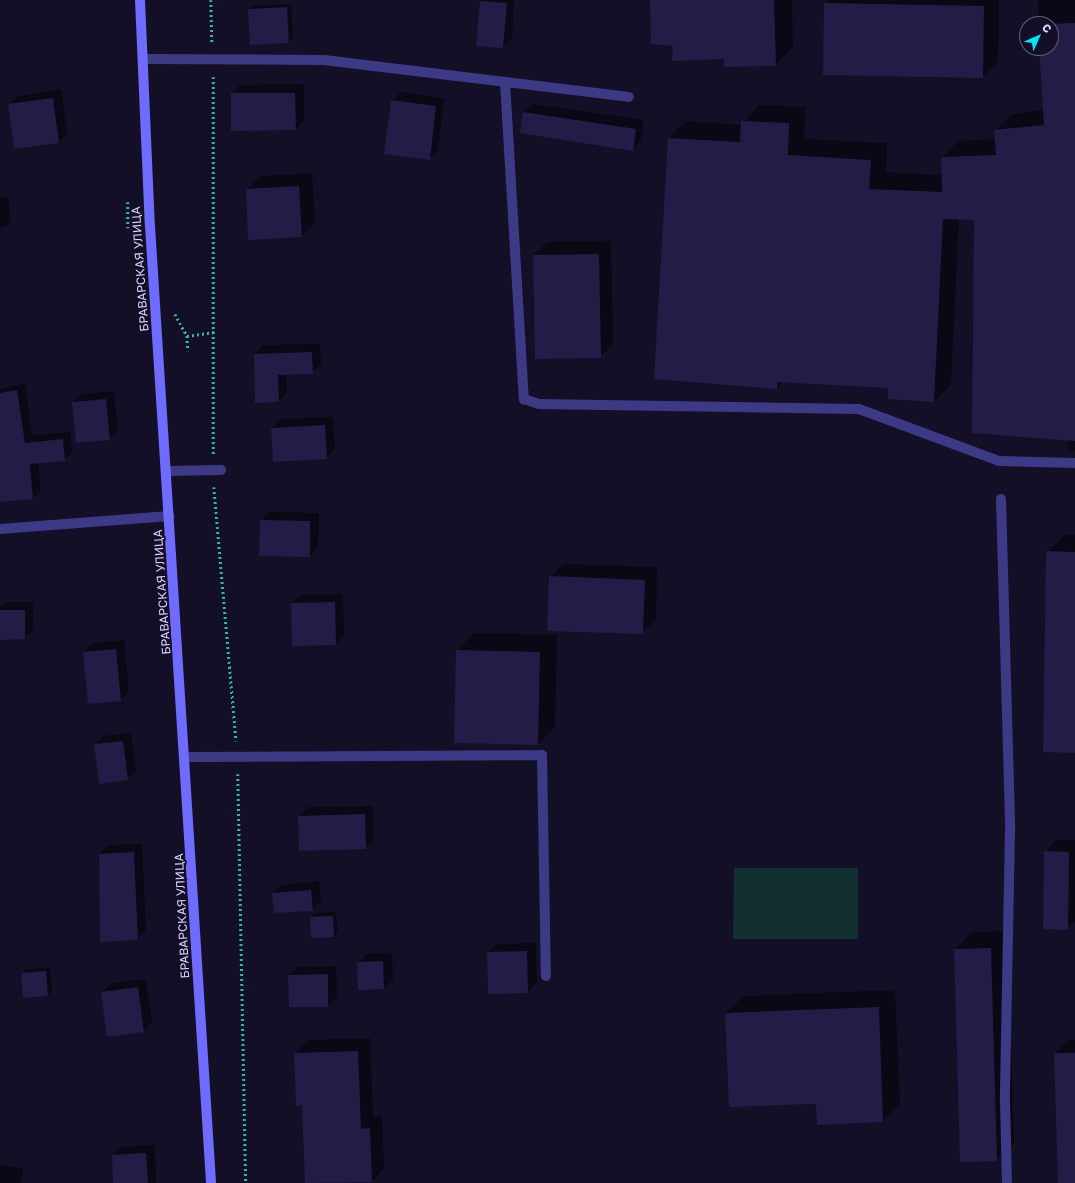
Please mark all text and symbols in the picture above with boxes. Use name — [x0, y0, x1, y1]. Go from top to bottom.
north arrow — [1019, 16, 1059, 56]
text: С — [1040, 21, 1054, 35]
street label: БРАВАРСКАЯ УЛИЦА — [128, 206, 152, 332]
street label: БРАВАРСКАЯ УЛИЦА — [150, 529, 174, 655]
street label: БРАВАРСКАЯ УЛИЦА — [172, 853, 192, 979]

